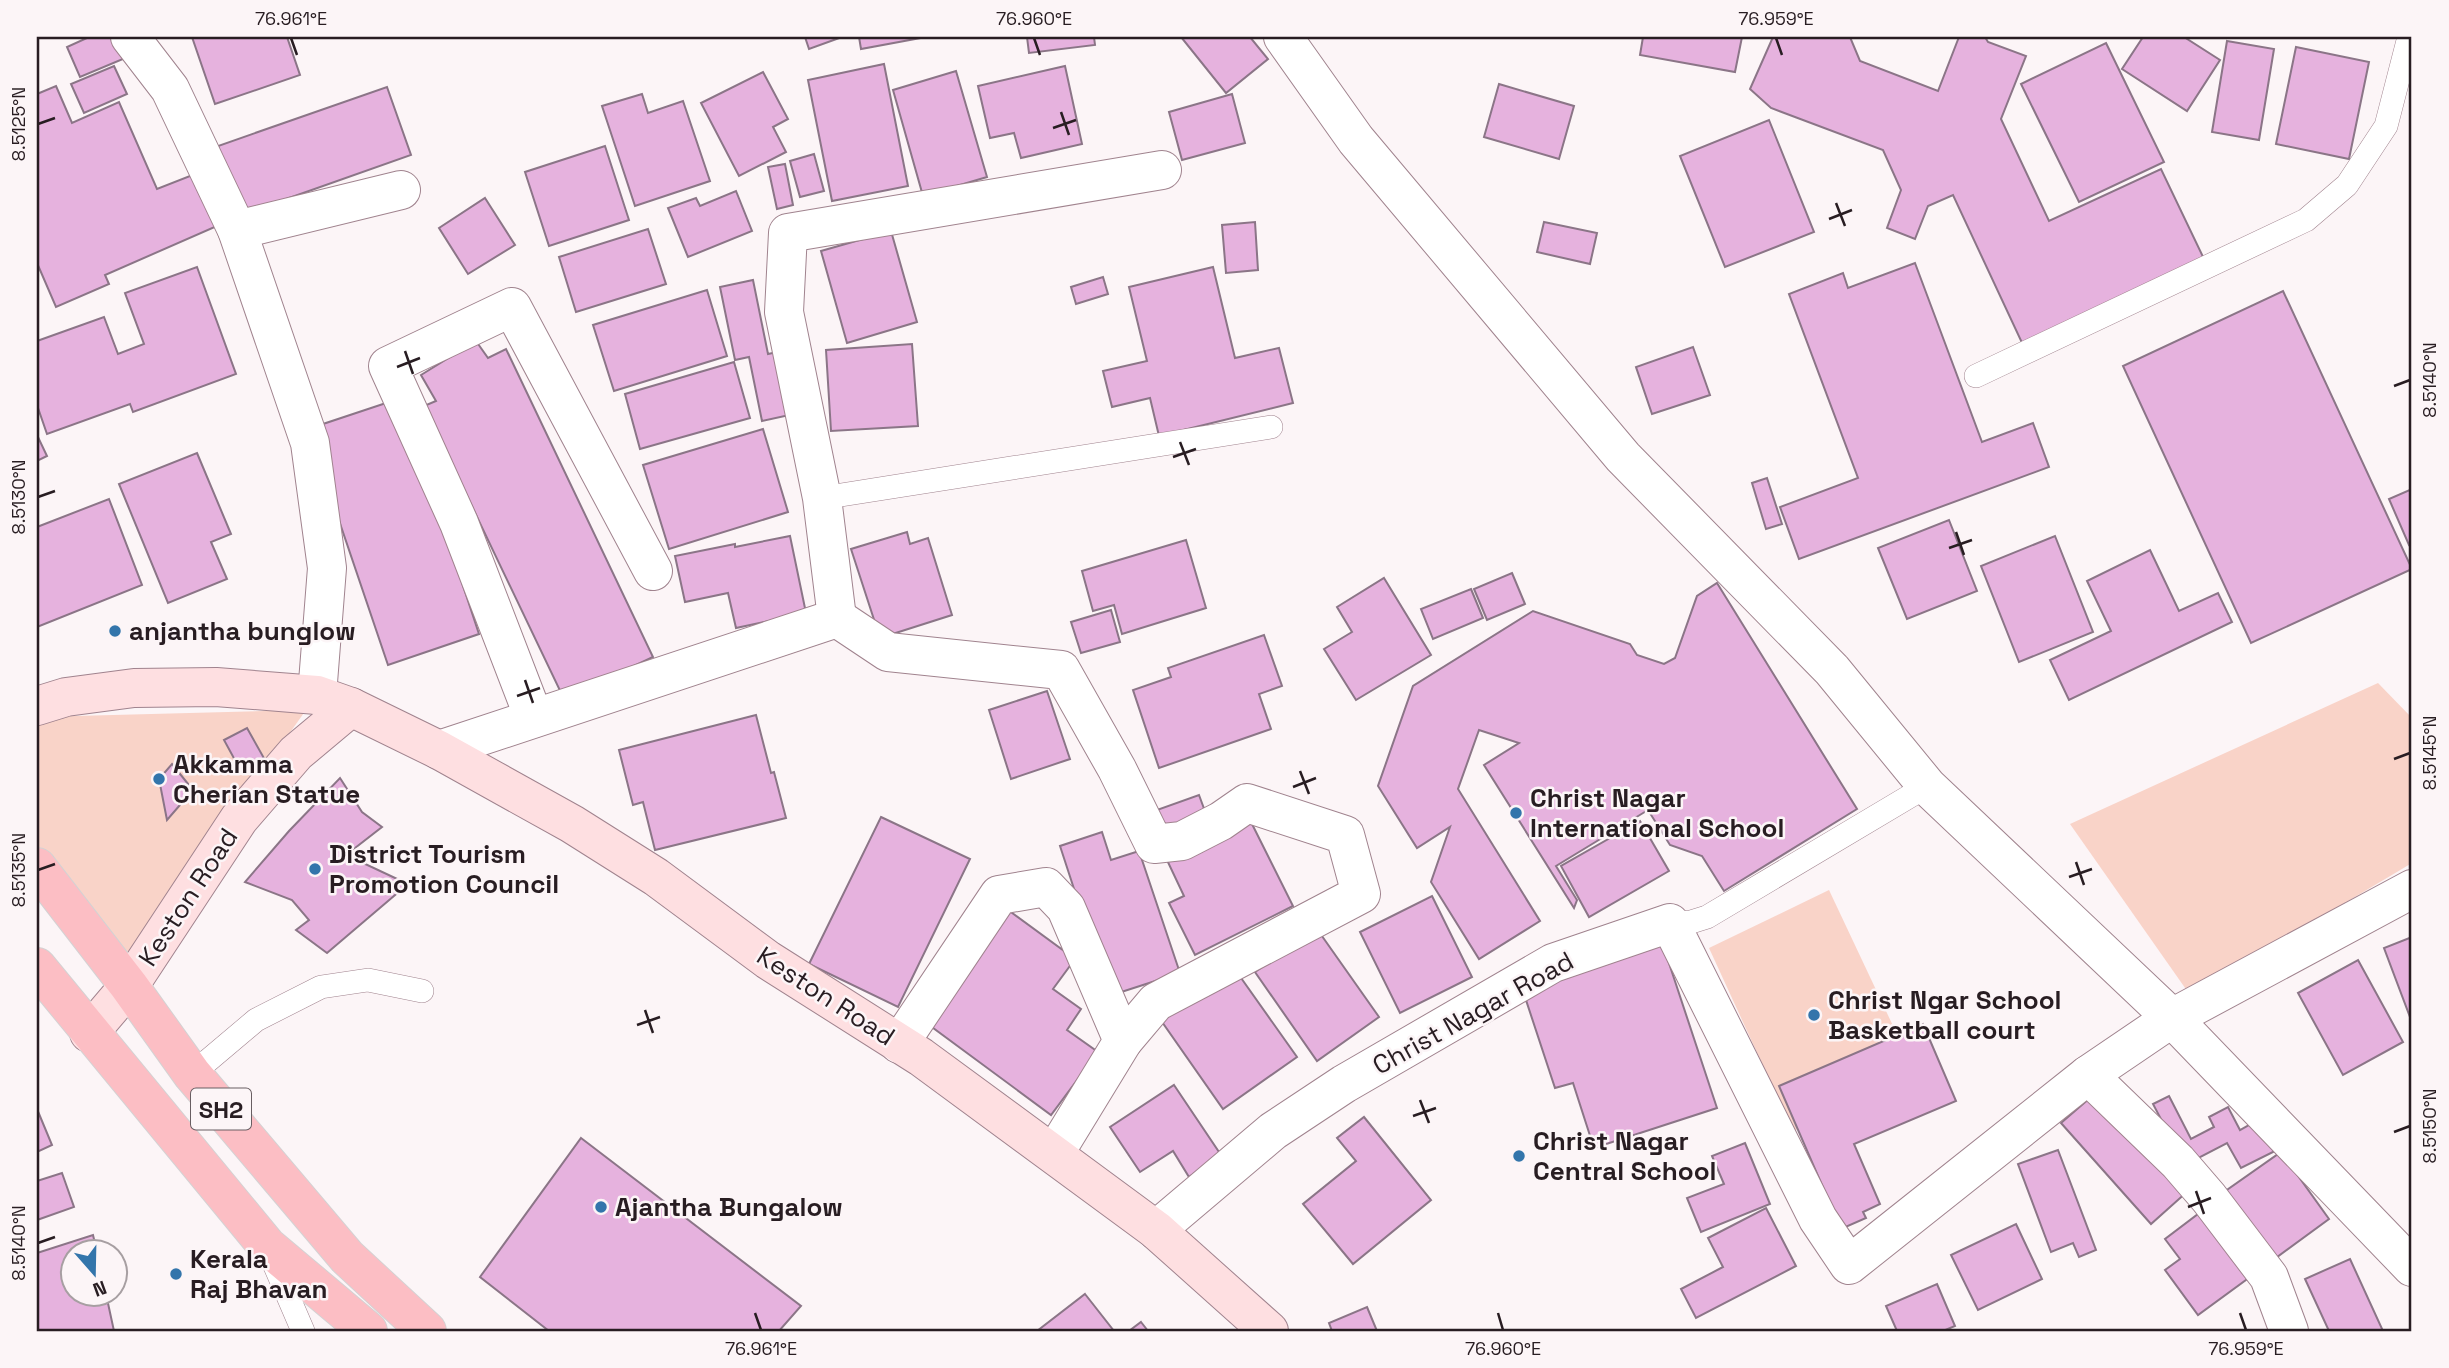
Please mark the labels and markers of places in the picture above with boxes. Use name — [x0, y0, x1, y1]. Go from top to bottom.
place label: anjantha bunglow — [129, 614, 356, 648]
marker: anjantha bunglow — [107, 623, 123, 639]
place label: Akkamma Cherian Statue — [173, 747, 360, 811]
marker: Akkamma Cherian Statue — [151, 771, 167, 787]
place label: Christ Nagar International School — [1530, 781, 1784, 845]
marker: Christ Nagar International School — [1508, 805, 1524, 821]
place label: District Tourism Promotion Council — [329, 837, 559, 901]
marker: District Tourism Promotion Council — [307, 861, 323, 877]
place label: Christ Ngar School Basketball court — [1828, 983, 2061, 1047]
marker: Christ Ngar School Basketball court — [1806, 1007, 1822, 1023]
place label: Christ Nagar Central School — [1533, 1124, 1717, 1188]
marker: Christ Nagar Central School — [1511, 1148, 1527, 1164]
place label: Ajantha Bungalow — [615, 1190, 843, 1224]
marker: Ajantha Bungalow — [593, 1199, 609, 1215]
place label: Kerala Raj Bhavan — [190, 1242, 328, 1306]
marker: Kerala Raj Bhavan — [168, 1266, 184, 1282]

